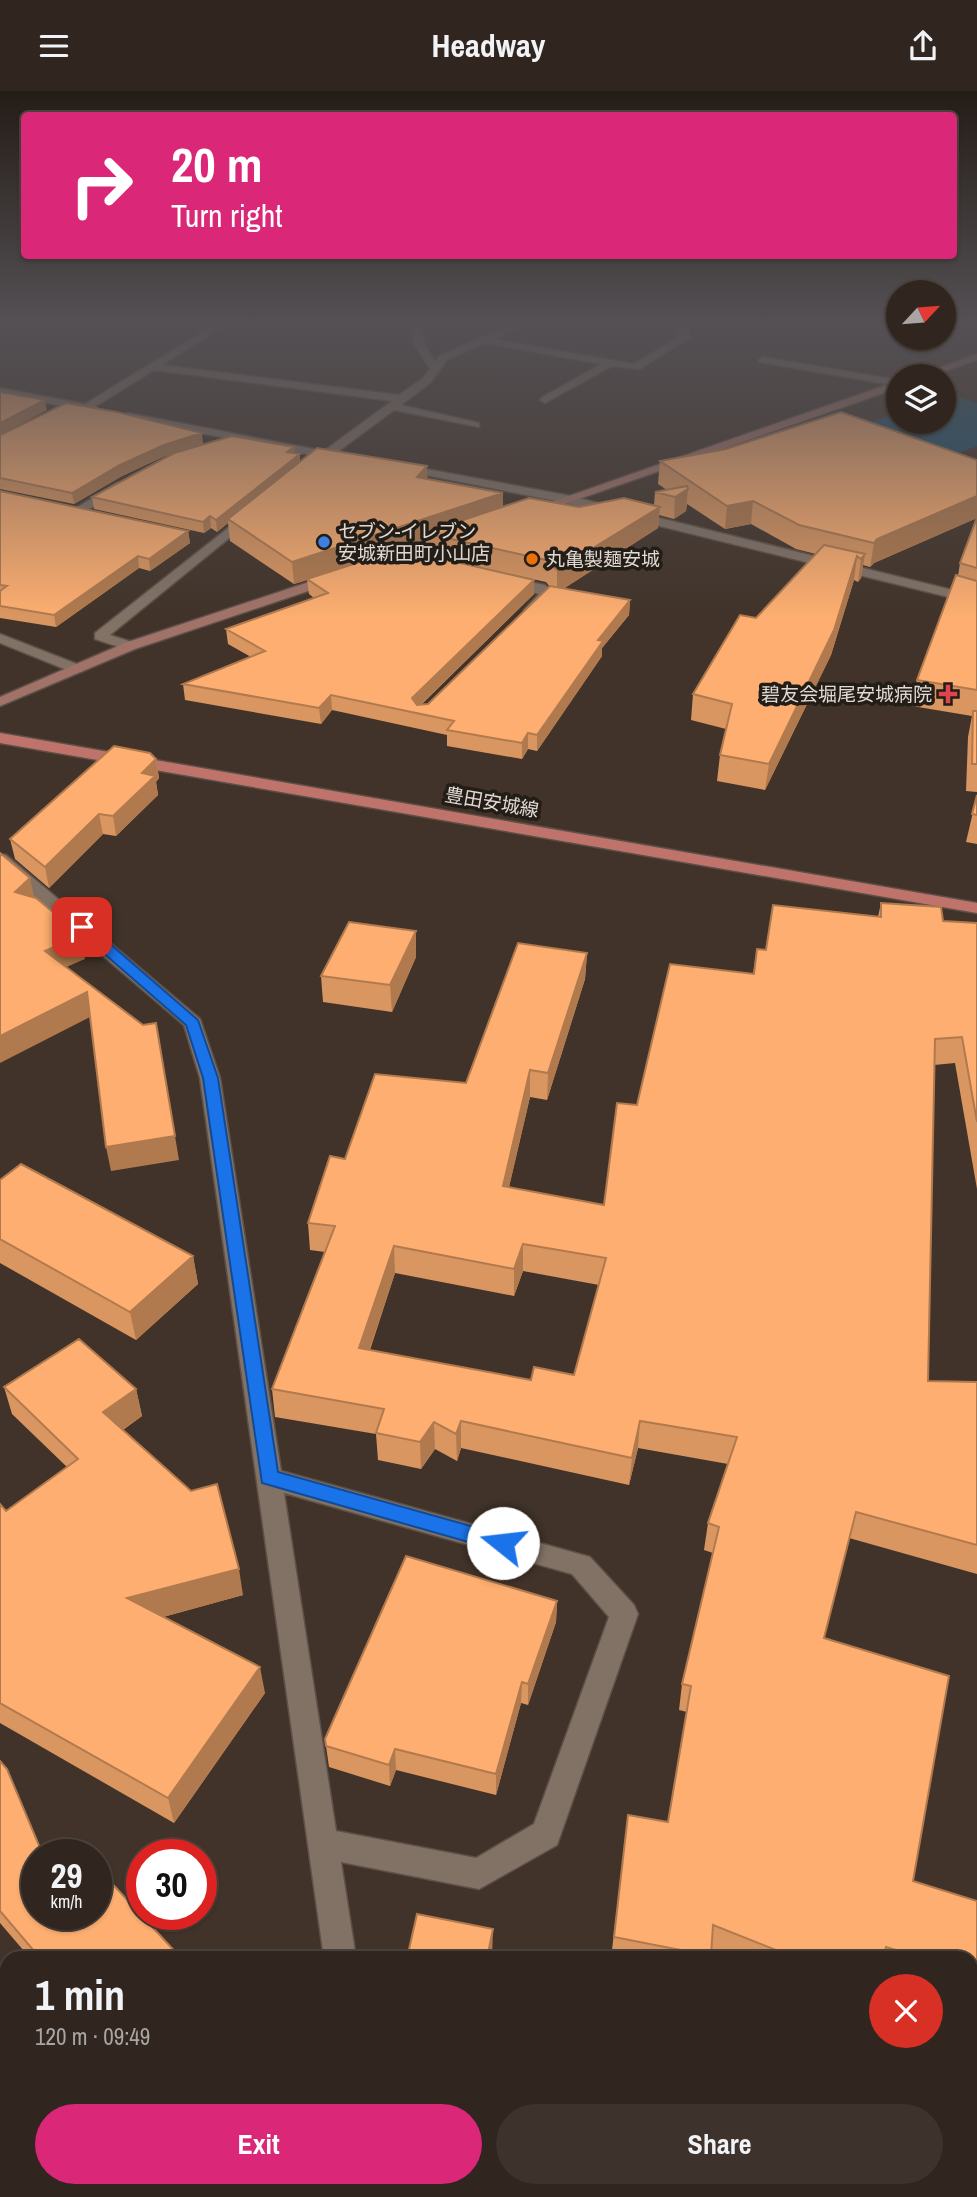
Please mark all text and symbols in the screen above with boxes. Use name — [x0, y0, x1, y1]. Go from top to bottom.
text: Headway — [432, 24, 545, 67]
icon: menu — [35, 27, 73, 65]
icon: share — [904, 27, 942, 65]
text: 20 m — [171, 131, 263, 197]
icon: right — [56, 140, 147, 231]
text: Turn right — [171, 194, 283, 237]
north arrow — [886, 280, 956, 350]
map controls — [886, 280, 956, 434]
button: layers — [886, 364, 956, 434]
place label: セブン-イレブン 安城新田町小山店 — [338, 518, 490, 566]
marker: セブン-イレブン 安城新田町小山店 — [316, 534, 332, 550]
place label: 丸亀製麺安城 — [546, 546, 660, 572]
marker: 丸亀製麺安城 — [524, 551, 540, 567]
place label: 碧友会堀尾安城病院 — [761, 681, 932, 707]
marker: 碧友会堀尾安城病院 — [938, 684, 958, 704]
street label: 豊田安城線 — [443, 781, 541, 823]
pin — [52, 897, 112, 957]
icon: arrive — [63, 908, 101, 946]
position arrow — [466, 1506, 540, 1580]
speed limit sign: 30 — [126, 1839, 217, 1930]
text: 29 — [51, 1852, 82, 1899]
text: km/h — [51, 1889, 83, 1914]
text: 1 min — [35, 1967, 125, 2023]
button: close — [869, 1974, 943, 2048]
text: 120 m · 09:49 — [35, 2021, 150, 2052]
button: Exit — [35, 2104, 482, 2184]
button: Share — [496, 2104, 943, 2184]

